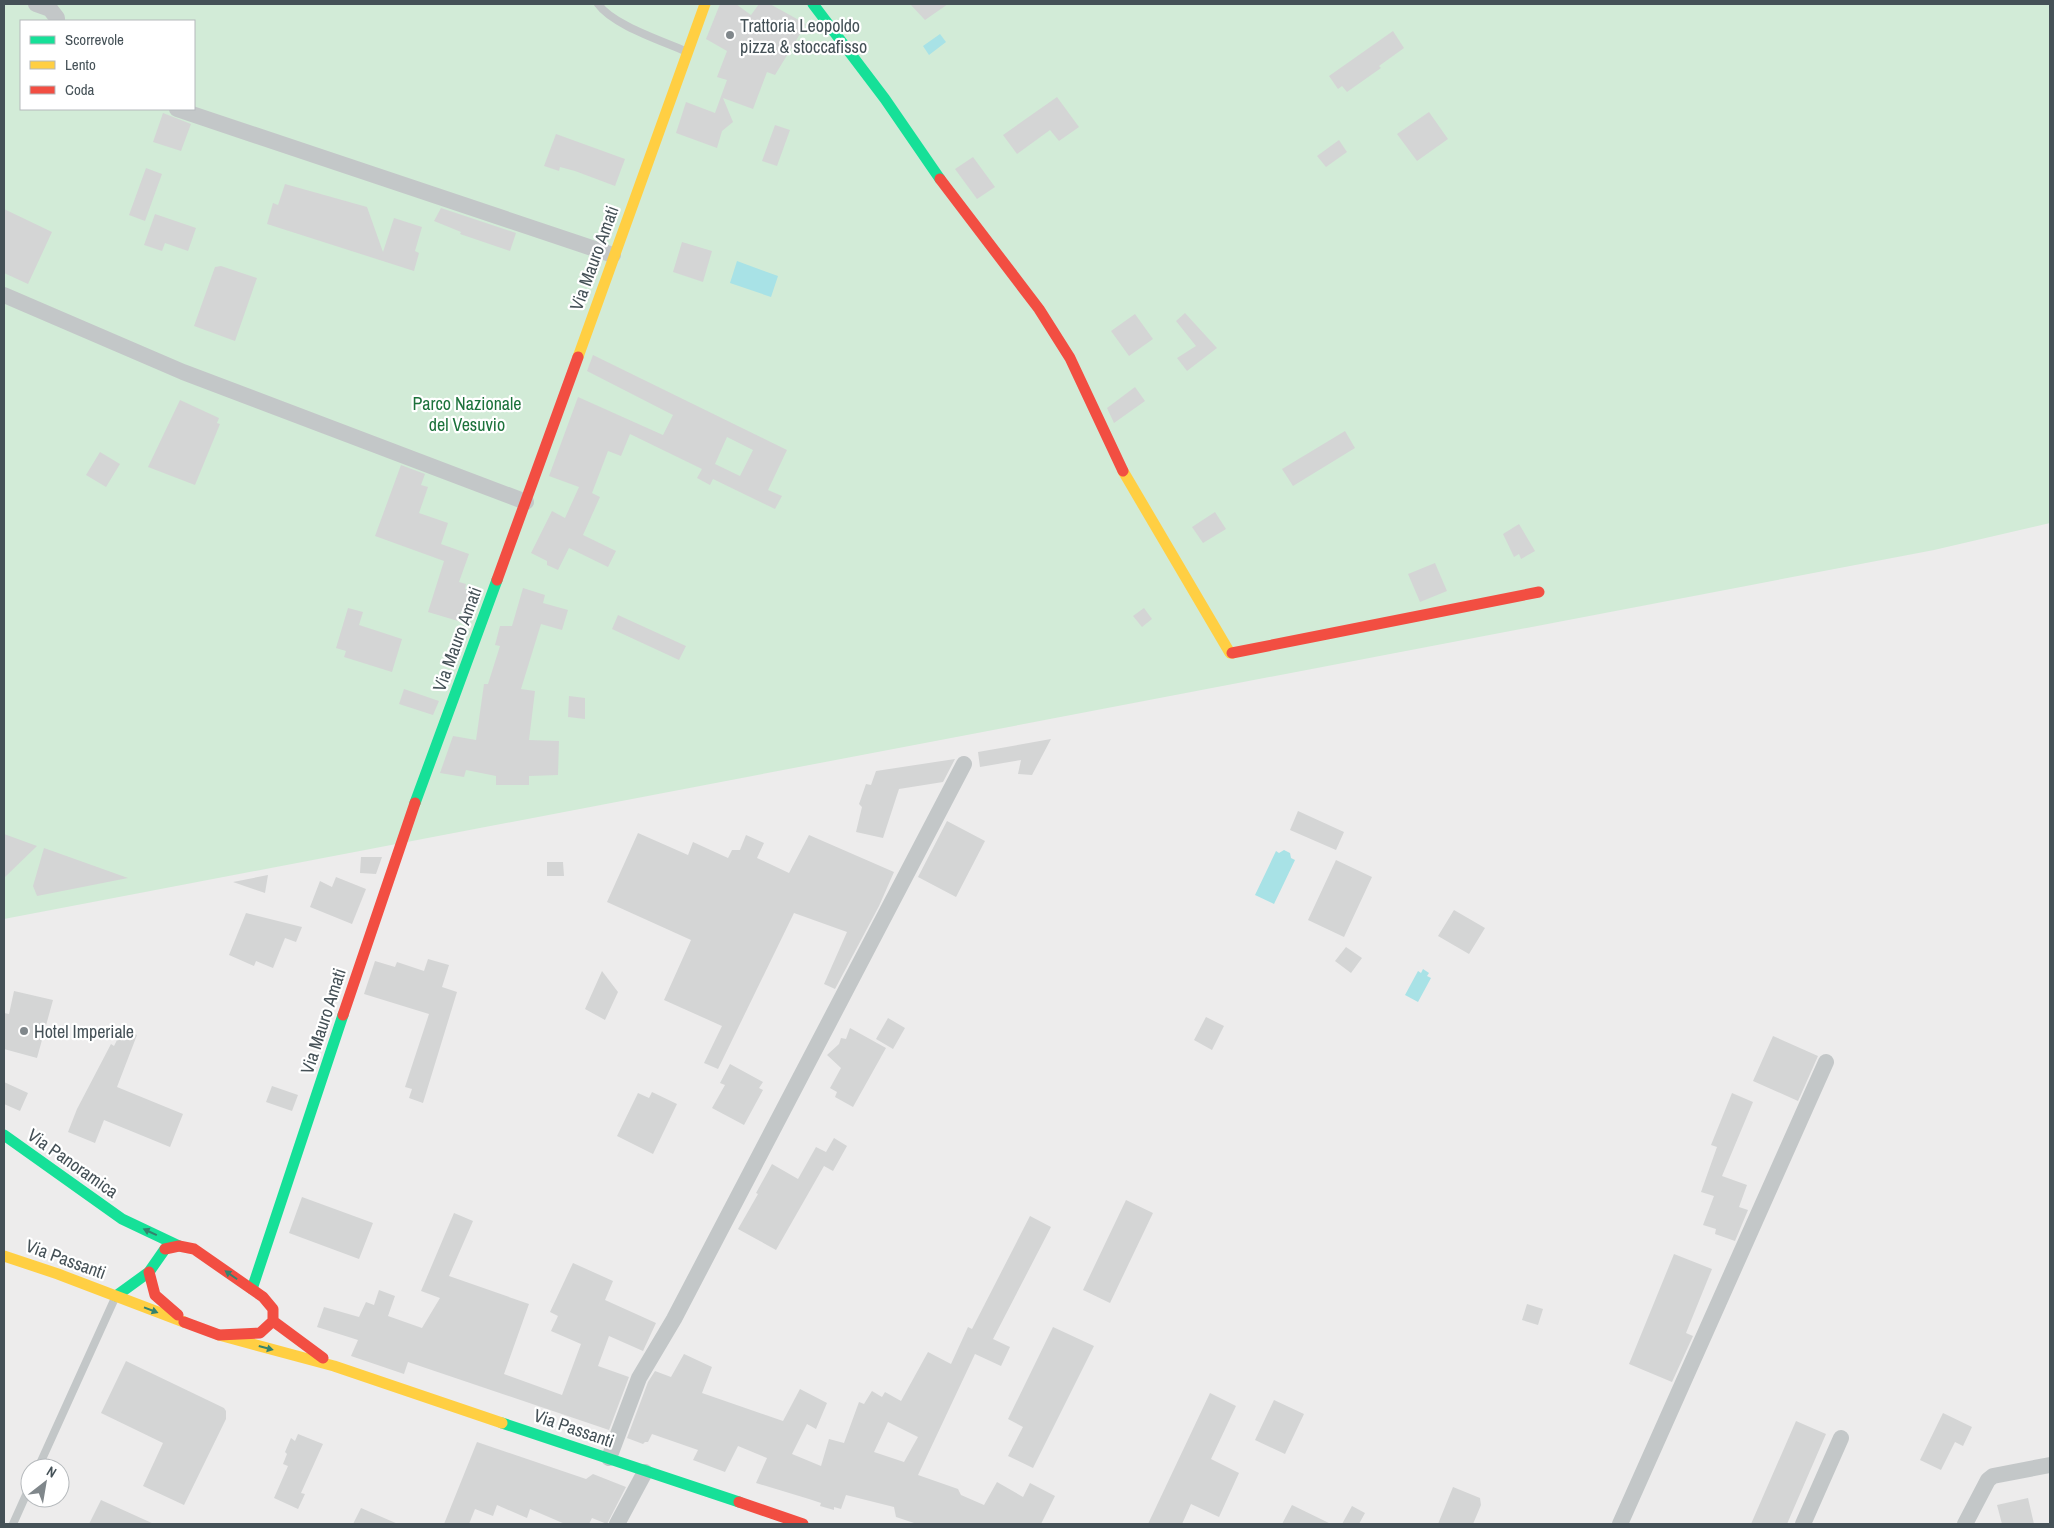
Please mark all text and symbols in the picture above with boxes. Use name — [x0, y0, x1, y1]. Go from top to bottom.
place label: Trattoria Leopoldo pizza & stoccafisso — [740, 13, 867, 59]
legend — [20, 20, 195, 110]
text: Scorrevole — [65, 29, 124, 50]
marker: Trattoria Leopoldo pizza & stoccafisso — [724, 29, 736, 41]
text: Lento — [65, 54, 96, 75]
text: Coda — [65, 79, 95, 100]
street label: Via Mauro Amati — [563, 202, 625, 314]
park label: Parco Nazionale del Vesuvio — [412, 391, 522, 437]
street label: Via Mauro Amati — [426, 583, 488, 695]
street label: Via Mauro Amati — [294, 965, 352, 1077]
place label: Hotel Imperiale — [34, 1019, 134, 1044]
marker: Hotel Imperiale — [18, 1025, 30, 1037]
street label: Via Panoramica — [23, 1122, 123, 1204]
one-way arrow — [143, 1228, 158, 1237]
street label: Via Passanti — [23, 1233, 109, 1285]
one-way arrow — [224, 1270, 238, 1280]
one-way arrow — [144, 1306, 158, 1314]
one-way arrow — [259, 1344, 274, 1352]
street label: Via Passanti — [530, 1403, 618, 1453]
north arrow — [20, 1458, 70, 1508]
text: N — [44, 1462, 60, 1482]

